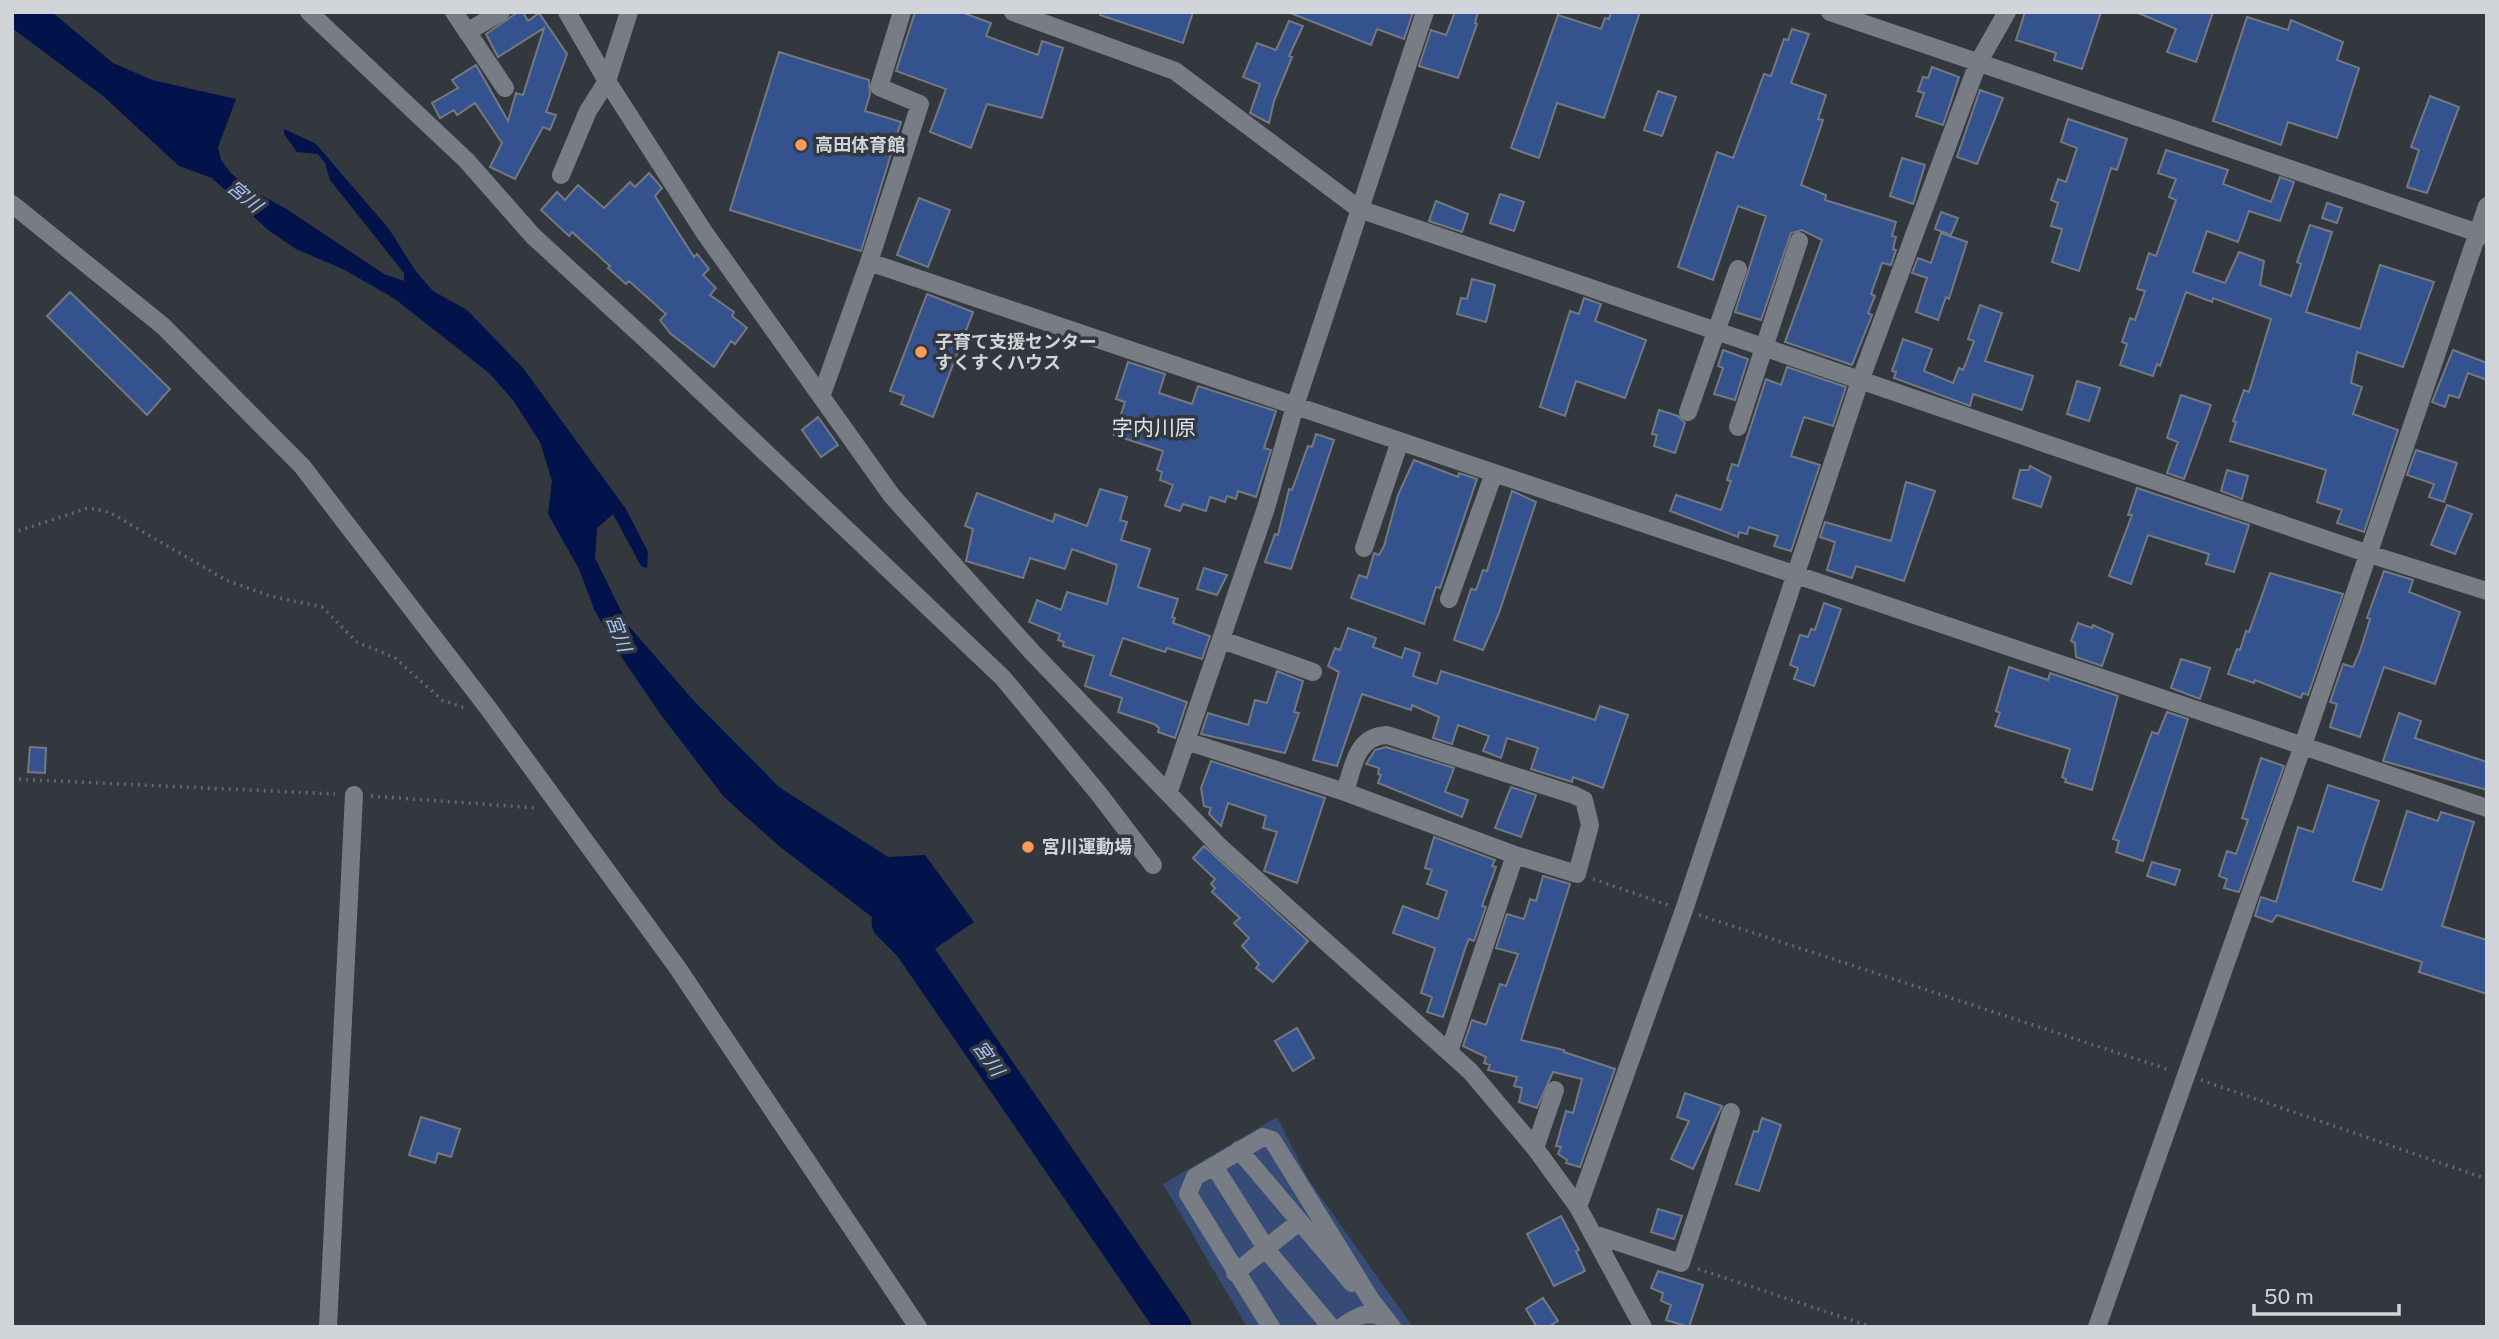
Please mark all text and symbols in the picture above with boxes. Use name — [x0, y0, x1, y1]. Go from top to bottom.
place label: 高田体育館 — [815, 134, 905, 155]
marker: 高田体育館 — [793, 137, 809, 153]
water label: 宮川 — [223, 175, 268, 218]
place label: 子育て支援センター すくすくハウス — [935, 331, 1097, 373]
marker: 子育て支援センター すくすくハウス — [913, 344, 929, 360]
district label: 字内川原 — [1112, 415, 1196, 440]
water label: 宮川 — [602, 611, 637, 657]
place label: 宮川運動場 — [1042, 836, 1132, 857]
marker: 宮川運動場 — [1020, 839, 1036, 855]
water label: 宮川 — [969, 1036, 1010, 1082]
scale bar — [2254, 1272, 2399, 1316]
text: 50 m — [2264, 1284, 2314, 1309]

